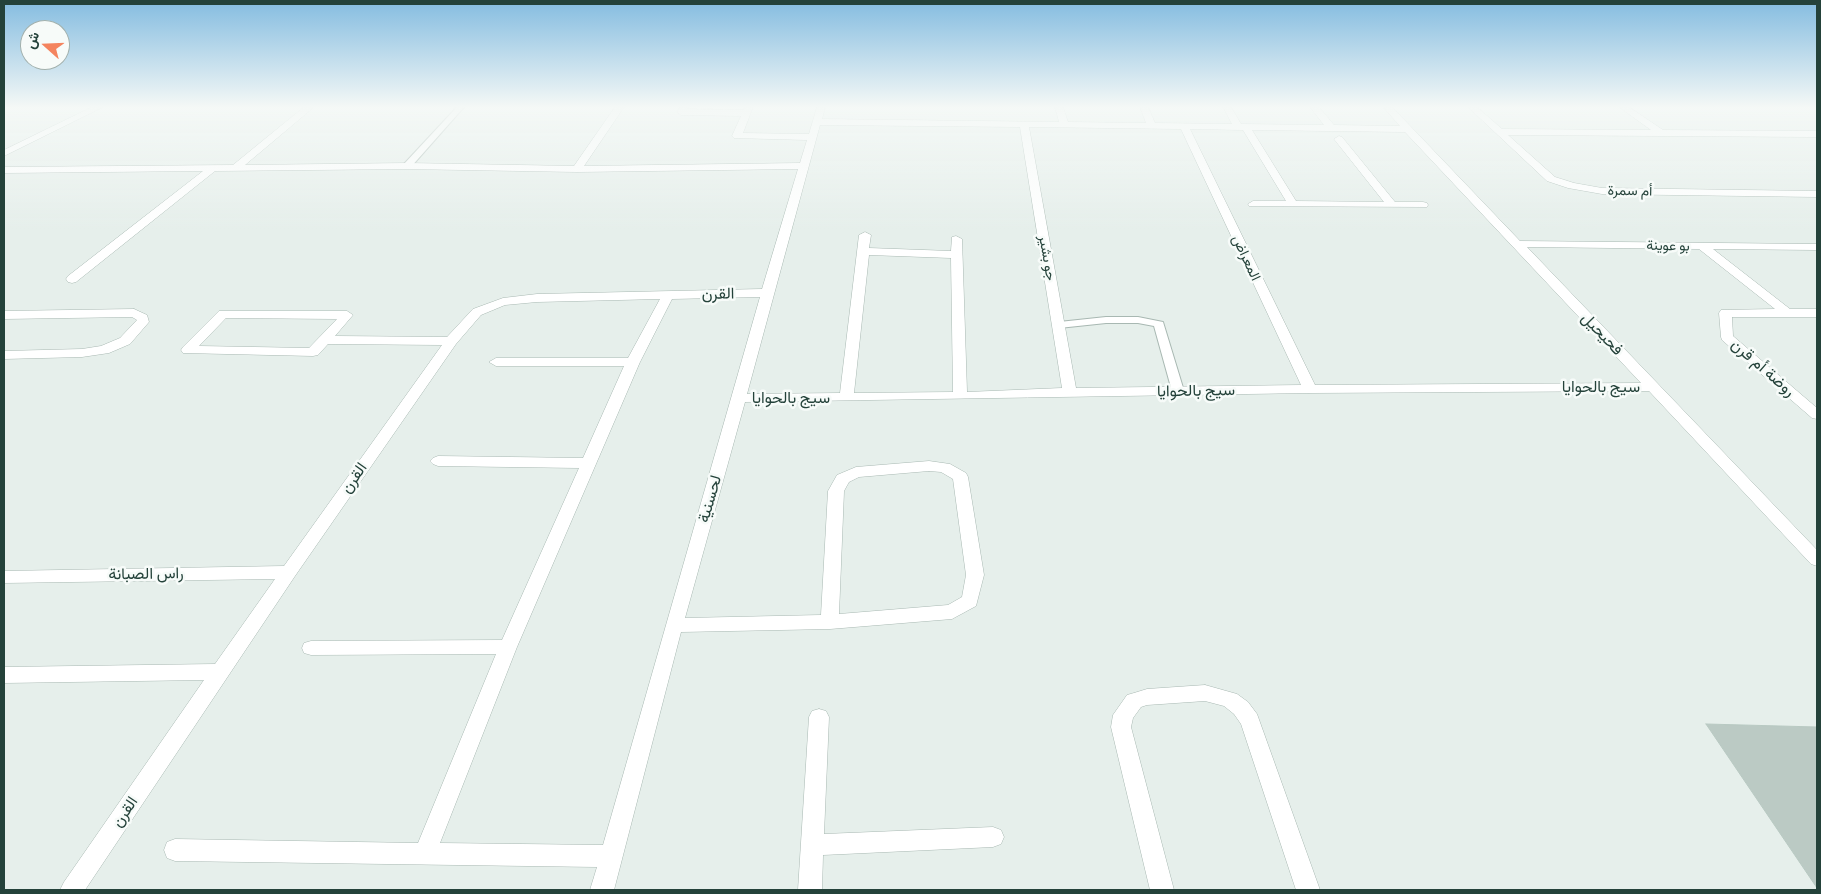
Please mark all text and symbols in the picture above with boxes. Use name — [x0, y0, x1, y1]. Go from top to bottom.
north arrow — [20, 20, 70, 70]
text: ش — [21, 29, 43, 51]
street label: أم سمرة — [1608, 182, 1652, 200]
street label: المعراض — [1228, 232, 1264, 284]
street label: جو بشير — [1035, 234, 1059, 282]
street label: بو عوينة — [1646, 237, 1690, 255]
street label: القرن — [701, 284, 735, 304]
street label: فحيحيل — [1577, 309, 1627, 359]
street label: روضة أم قرن — [1727, 335, 1799, 401]
street label: سيج بالحوايا — [1562, 377, 1640, 397]
street label: سيج بالحوايا — [1157, 381, 1235, 401]
street label: سيج بالحوايا — [752, 388, 830, 408]
street label: القرن — [337, 459, 371, 497]
street label: لحسنية — [694, 473, 726, 525]
street label: راس الصبانة — [108, 564, 184, 584]
street label: القرن — [108, 793, 142, 831]

